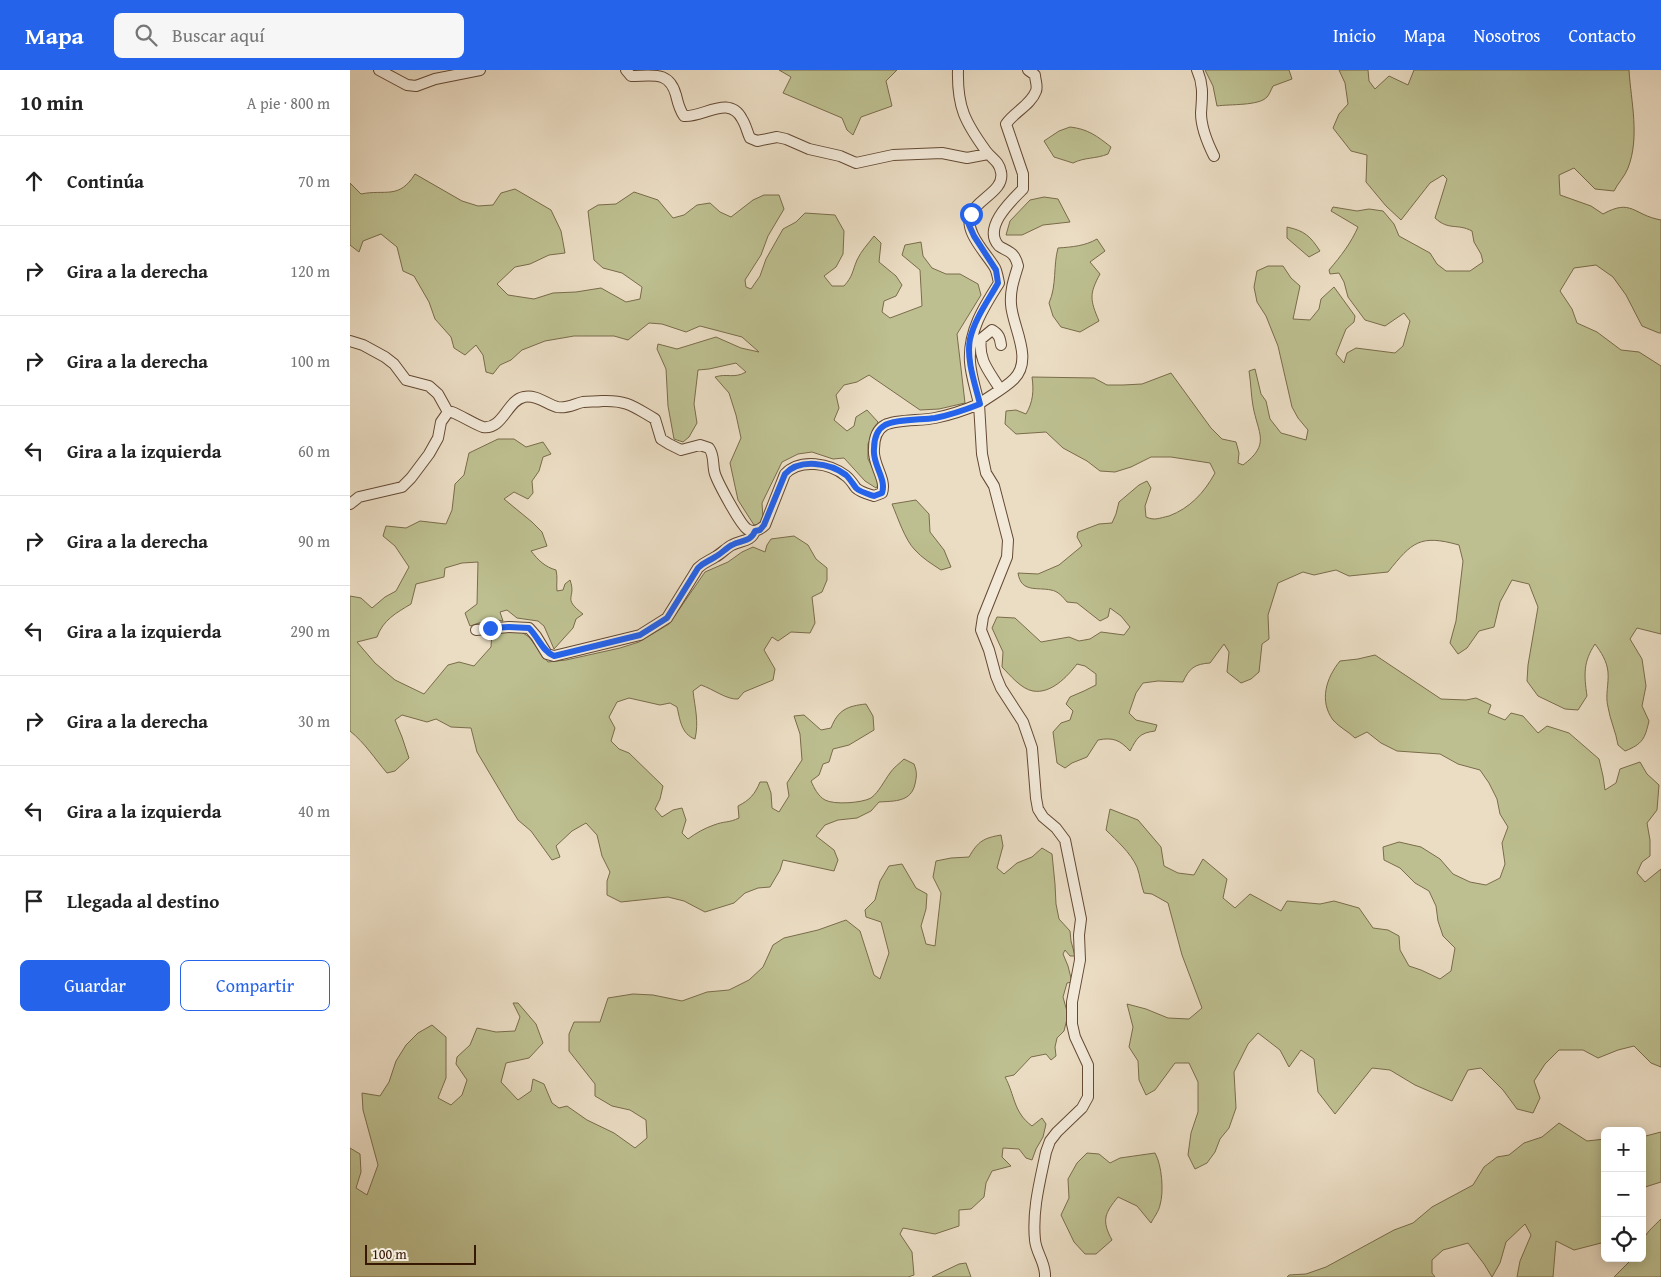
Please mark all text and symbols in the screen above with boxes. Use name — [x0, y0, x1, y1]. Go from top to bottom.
search box — [114, 13, 464, 58]
text: Mapa — [25, 18, 84, 53]
icon: search — [132, 21, 160, 49]
text: Buscar aquí — [172, 21, 265, 49]
text: Inicio — [1333, 22, 1376, 49]
text: Mapa — [1404, 22, 1445, 49]
text: Nosotros — [1473, 22, 1541, 49]
text: Contacto — [1569, 22, 1636, 49]
text: 10 min — [20, 87, 83, 118]
text: A pie · 800 m — [247, 91, 330, 115]
icon: ahead — [20, 167, 48, 195]
text: Continúa — [67, 167, 144, 195]
text: 70 m — [298, 169, 330, 193]
route start — [960, 203, 983, 226]
icon: right — [20, 257, 48, 285]
text: Gira a la derecha — [67, 257, 208, 285]
text: 120 m — [290, 259, 330, 283]
icon: right — [20, 347, 48, 375]
text: Gira a la derecha — [67, 347, 208, 375]
text: 100 m — [290, 349, 330, 373]
icon: left — [20, 437, 48, 465]
text: Gira a la izquierda — [67, 437, 222, 465]
text: 60 m — [298, 439, 330, 463]
icon: right — [20, 527, 48, 555]
text: Gira a la derecha — [67, 527, 208, 555]
text: 90 m — [298, 529, 330, 553]
icon: left — [20, 617, 48, 645]
text: Gira a la izquierda — [67, 617, 222, 645]
route end — [479, 617, 502, 640]
text: 290 m — [290, 619, 330, 643]
icon: right — [20, 707, 48, 735]
text: Gira a la derecha — [67, 707, 208, 735]
text: 30 m — [298, 709, 330, 733]
icon: left — [20, 797, 48, 825]
text: Gira a la izquierda — [67, 797, 222, 825]
text: 40 m — [298, 799, 330, 823]
icon: arrive — [20, 887, 48, 915]
text: Llegada al destino — [67, 887, 219, 915]
button: Guardar — [20, 960, 170, 1011]
button: Compartir — [180, 960, 330, 1011]
map controls — [1601, 1127, 1646, 1262]
button: + — [1601, 1127, 1646, 1172]
button: − — [1601, 1172, 1646, 1217]
button: locate — [1601, 1217, 1646, 1262]
scale bar — [365, 1242, 476, 1265]
text: 100 m — [372, 1244, 407, 1264]

